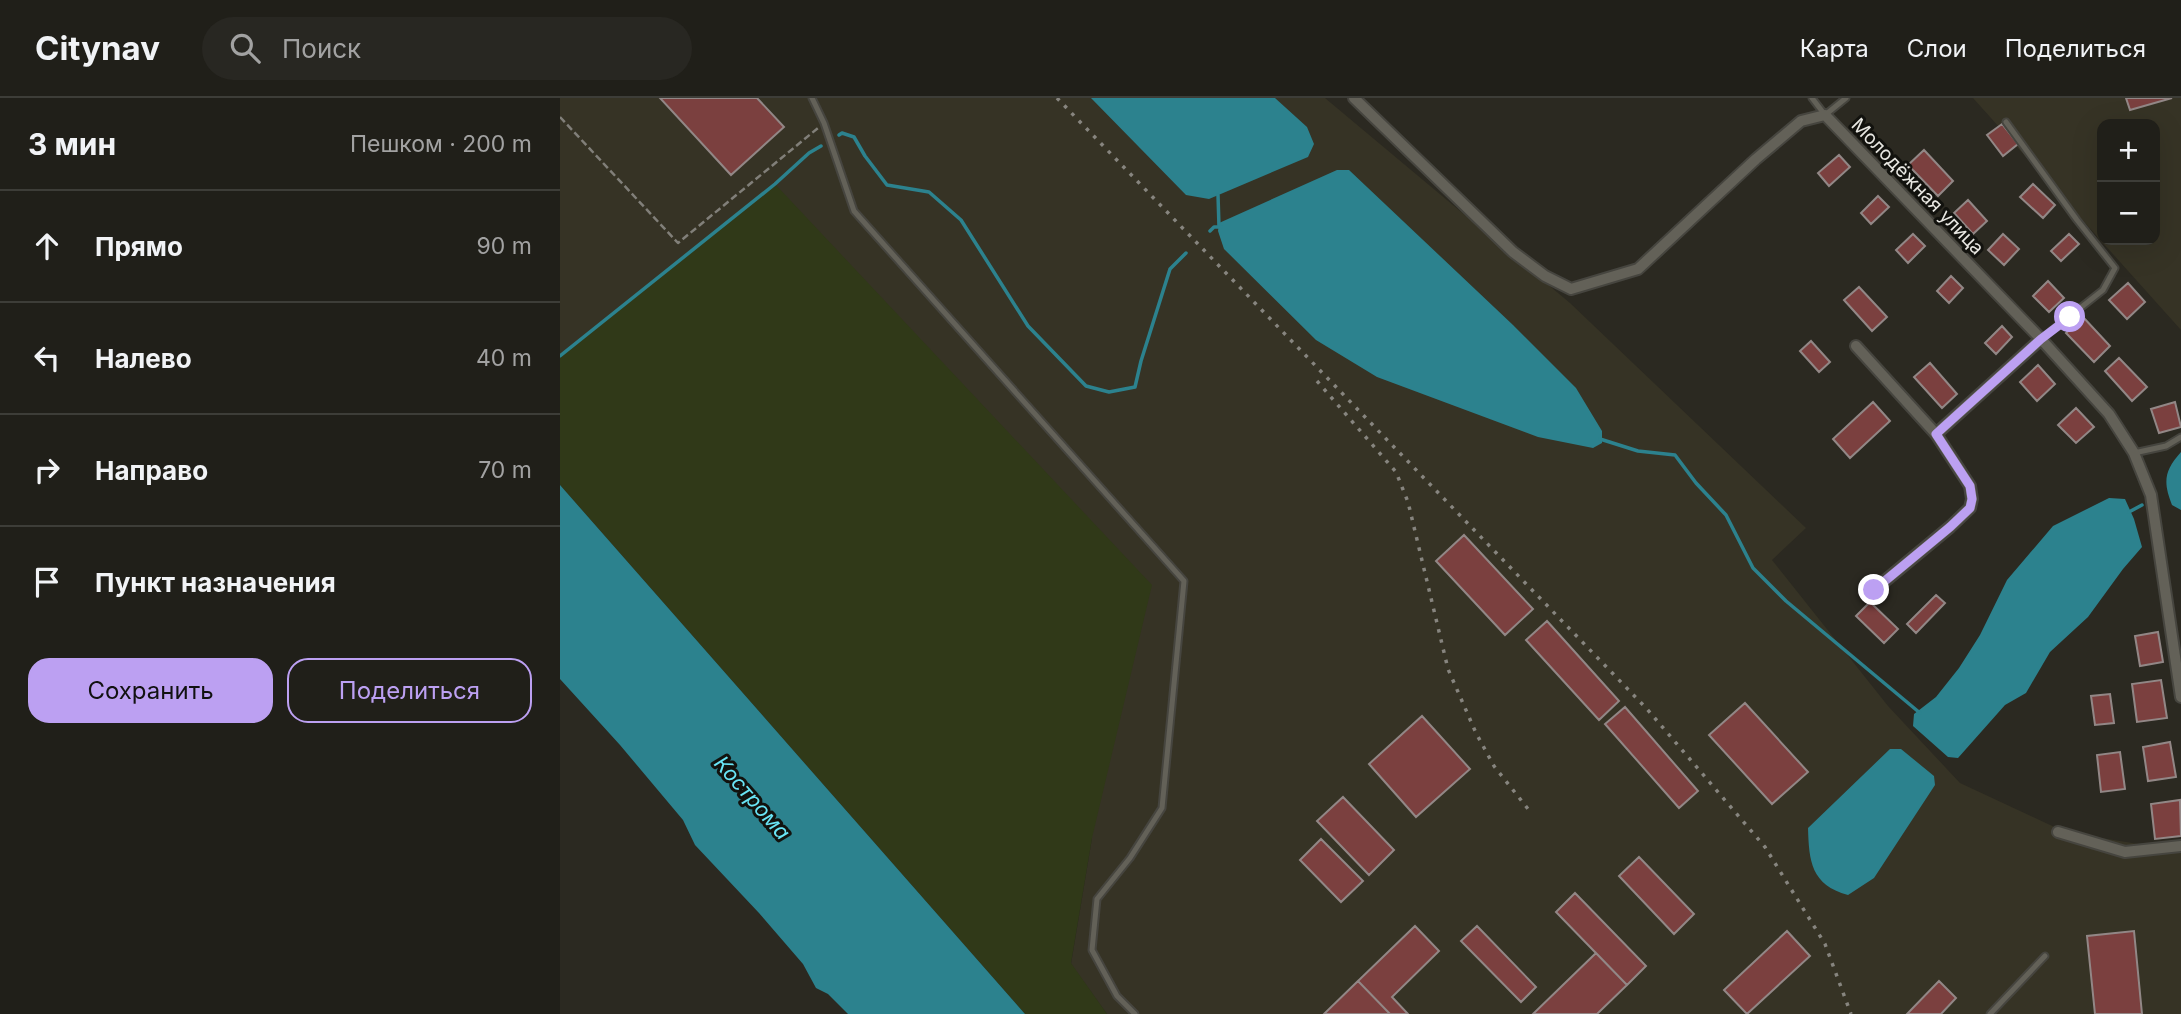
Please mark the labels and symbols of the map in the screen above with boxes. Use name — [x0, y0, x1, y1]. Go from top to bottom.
street label: Молодёжная улица — [1847, 113, 1989, 259]
route start — [2054, 301, 2085, 332]
route end — [1858, 574, 1889, 605]
water label: Кострома — [709, 751, 796, 845]

